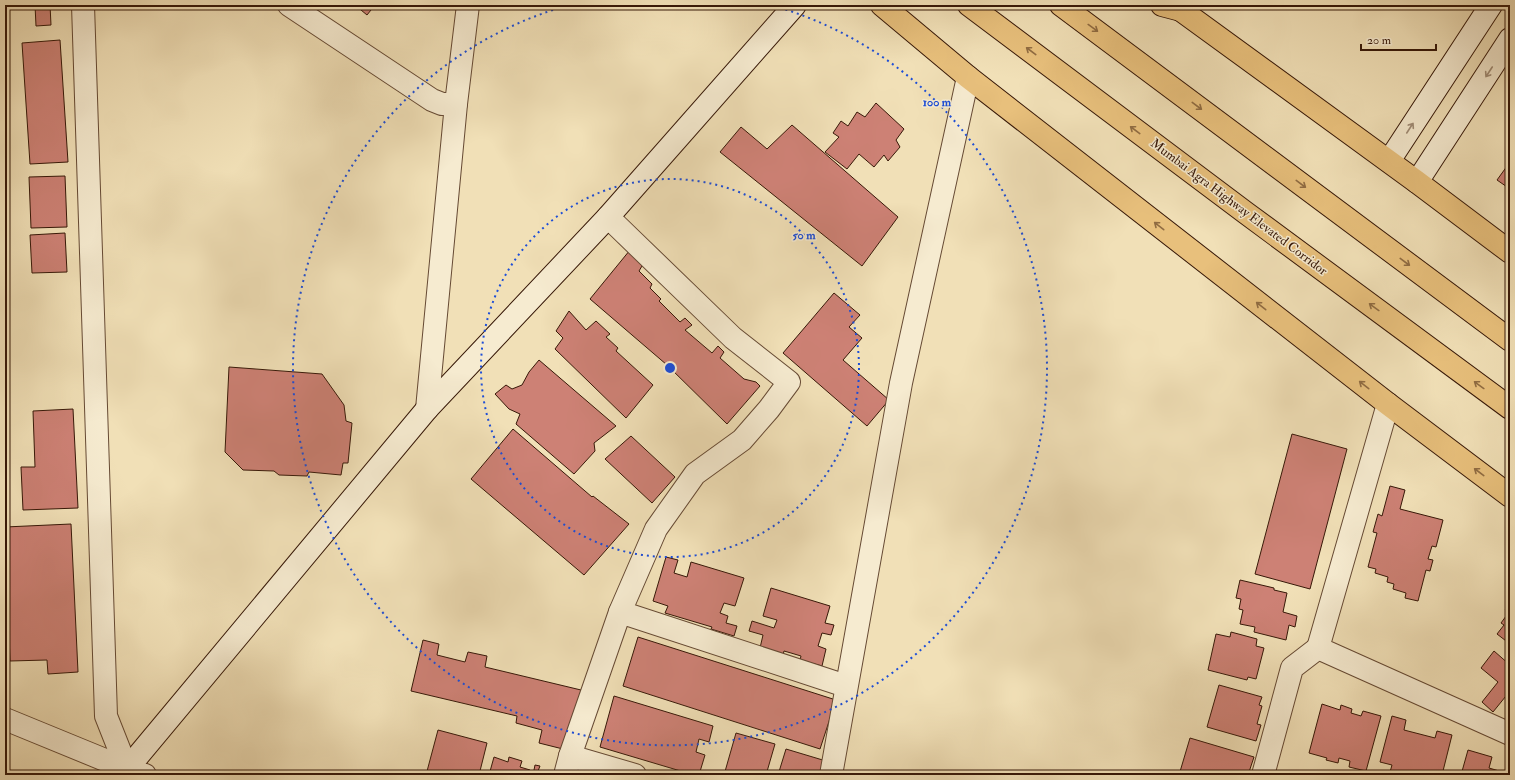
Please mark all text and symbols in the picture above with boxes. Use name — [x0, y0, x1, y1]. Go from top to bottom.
one-way arrow — [1087, 24, 1098, 32]
scale bar — [1361, 26, 1436, 52]
text: 20 m — [1367, 33, 1392, 48]
one-way arrow — [1026, 47, 1037, 56]
one-way arrow — [1485, 66, 1493, 77]
text: 100 m — [923, 95, 952, 110]
one-way arrow — [1191, 101, 1202, 110]
one-way arrow — [1406, 123, 1414, 134]
one-way arrow — [1130, 125, 1141, 134]
street label: Mumbai Agra Highway Elevated Corridor — [1147, 135, 1331, 280]
one-way arrow — [1295, 180, 1306, 188]
one-way arrow — [1153, 221, 1164, 230]
text: 50 m — [792, 228, 816, 243]
one-way arrow — [1399, 258, 1410, 266]
one-way arrow — [1256, 301, 1267, 310]
one-way arrow — [1369, 303, 1380, 312]
centre of rings — [663, 361, 677, 375]
one-way arrow — [1473, 380, 1484, 389]
one-way arrow — [1359, 381, 1370, 390]
one-way arrow — [1473, 468, 1484, 477]

